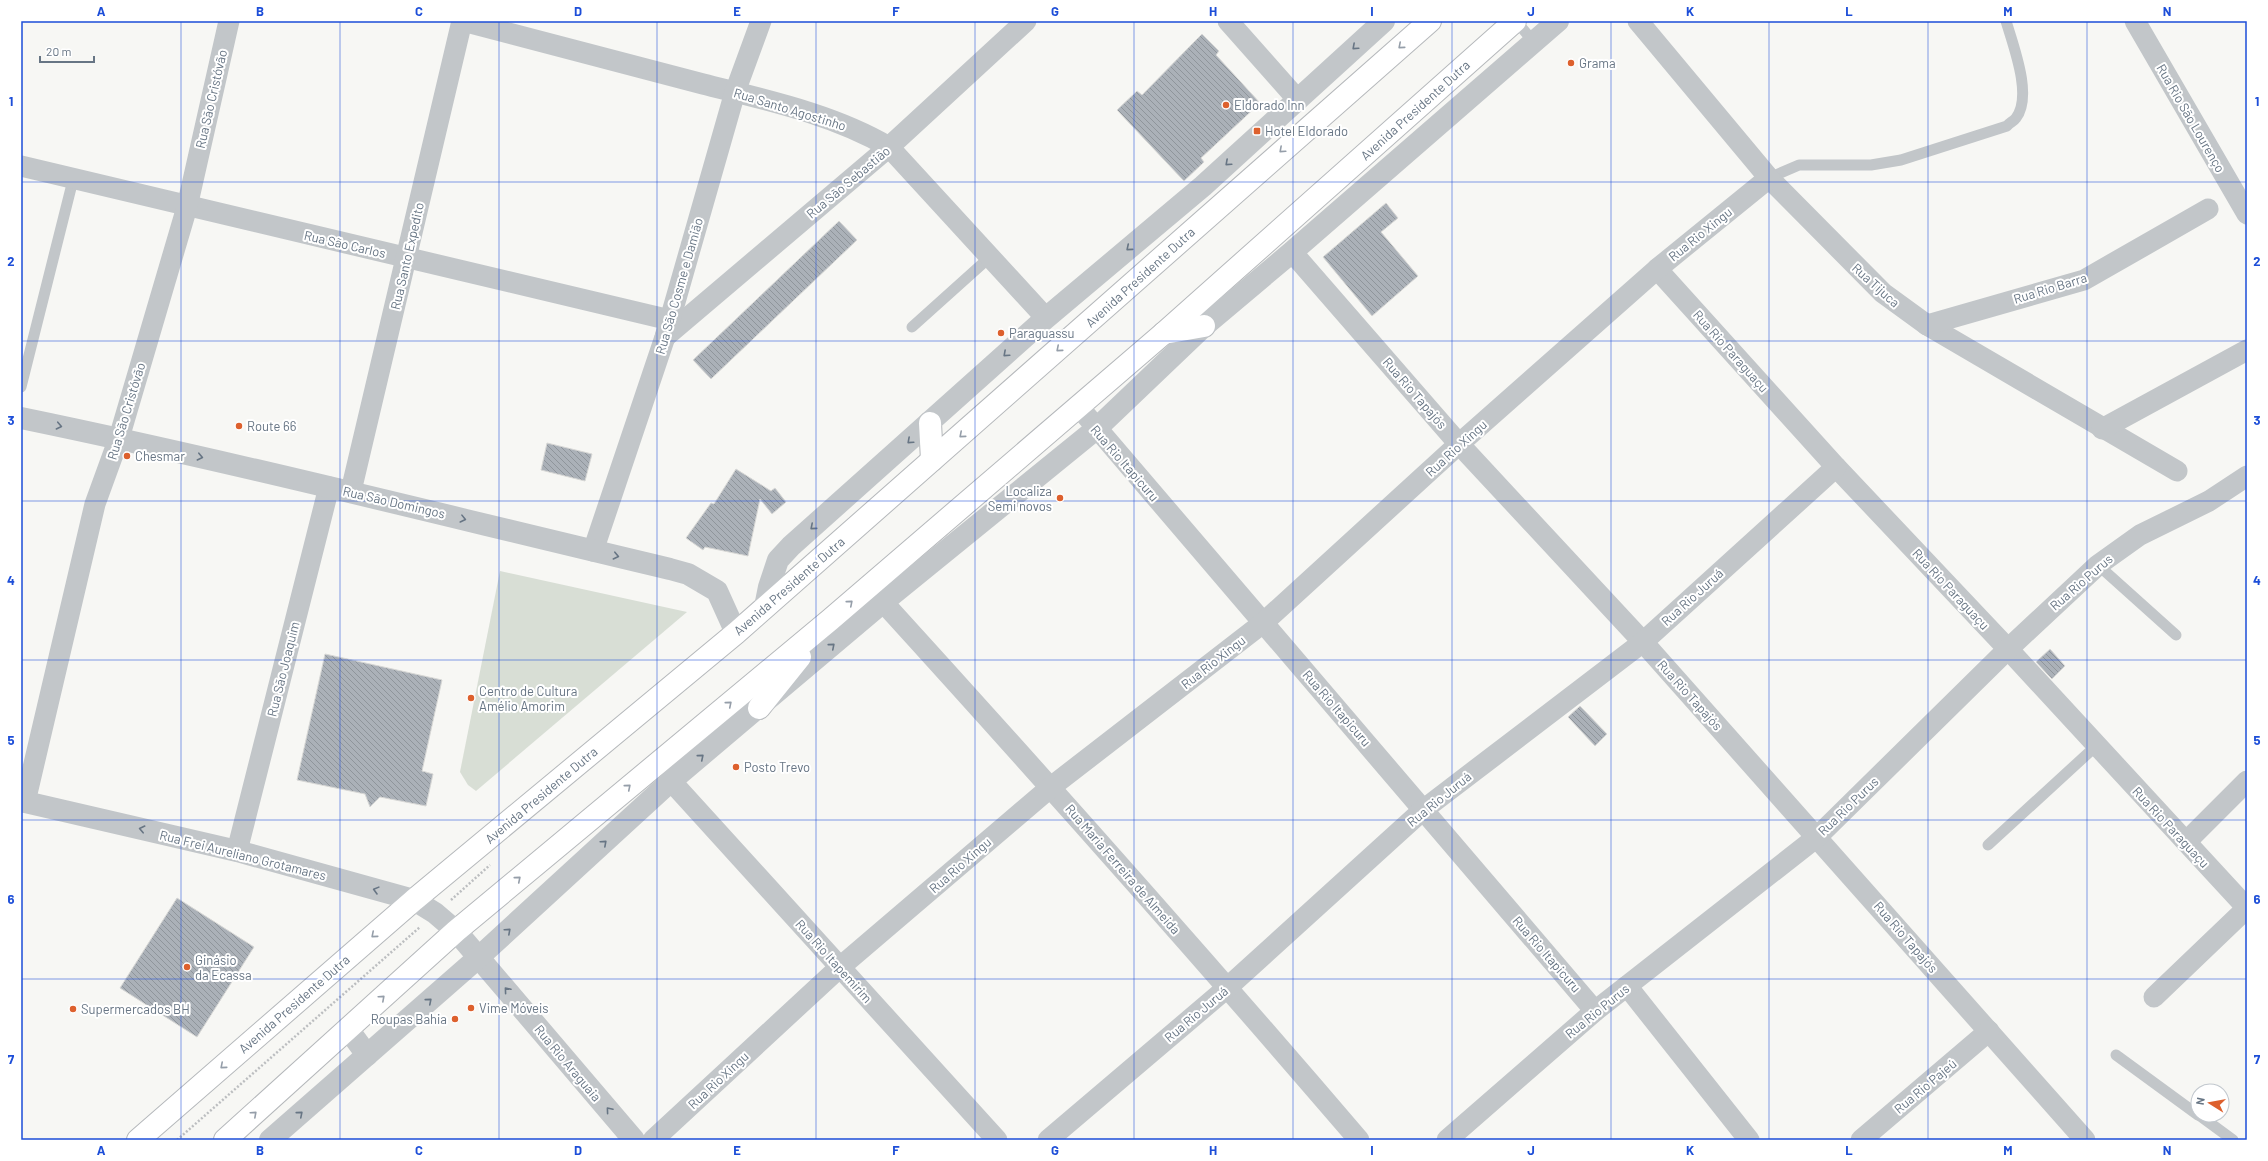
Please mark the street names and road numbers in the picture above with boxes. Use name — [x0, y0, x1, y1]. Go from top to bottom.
street label: Rua São Cristóvão — [192, 48, 230, 150]
street label: Avenida Presidente Dutra — [1357, 57, 1473, 163]
street label: Rua Rio São Lourenço — [2153, 61, 2229, 175]
street label: Rua Santo Agostinho — [732, 84, 848, 134]
street label: Rua São Sebastião — [803, 142, 893, 222]
street label: Rua Santo Expedito — [387, 201, 427, 311]
street label: Rua Rio Xingu — [1665, 204, 1735, 264]
street label: Rua São Cosme e Damião — [652, 216, 706, 356]
street label: Avenida Presidente Dutra — [1082, 224, 1198, 330]
street label: Rua São Carlos — [303, 227, 387, 261]
street label: Rua Tijuca — [1849, 260, 1903, 310]
street label: Rua Rio Barra — [2011, 269, 2089, 307]
street label: Rua Rio Paraguaçu — [1690, 307, 1772, 395]
street label: Rua Rio Tapajós — [1380, 354, 1450, 432]
street label: Rua São Cristóvão — [104, 360, 148, 462]
street label: Rua Rio Xingu — [1422, 416, 1490, 480]
street label: Rua Rio Itapicuru — [1088, 422, 1162, 504]
street label: Rua São Domingos — [341, 482, 447, 522]
street label: Avenida Presidente Dutra — [730, 533, 848, 639]
street label: Rua Rio Paraguaçu — [1909, 545, 1993, 633]
street label: Rua Rio Purus — [2046, 550, 2116, 614]
street label: Rua Rio Juruá — [1658, 565, 1726, 629]
street label: Rua São Joaquim — [263, 620, 303, 718]
street label: Rua Rio Xingu — [1178, 632, 1248, 692]
street label: Rua Rio Tapajós — [1654, 657, 1726, 733]
street label: Rua Rio Itapicuru — [1300, 667, 1374, 749]
street label: Avenida Presidente Dutra — [482, 743, 600, 847]
street label: Rua Rio Juruá — [1404, 768, 1474, 830]
street label: Rua Rio Purus — [1814, 773, 1882, 839]
street label: Rua Rio Paraguaçu — [2129, 783, 2213, 871]
street label: Rua Maria Ferreira de Almeida — [1062, 801, 1184, 937]
street label: Rua Frei Aureliano Grotamares — [158, 827, 328, 883]
street label: Rua Rio Xingu — [926, 834, 994, 896]
street label: Rua Rio Tapajós — [1871, 898, 1941, 976]
street label: Rua Rio Itapicuru — [1510, 913, 1584, 995]
street label: Rua Rio Itapemirim — [792, 916, 876, 1006]
street label: Avenida Presidente Dutra — [235, 951, 353, 1057]
street label: Rua Rio Purus — [1562, 980, 1632, 1042]
street label: Rua Rio Juruá — [1161, 983, 1231, 1045]
street label: Rua Rio Araguaia — [531, 1022, 605, 1104]
street label: Rua Rio Xingu — [684, 1048, 752, 1112]
street label: Rua Rio Pajeú — [1891, 1055, 1959, 1117]

